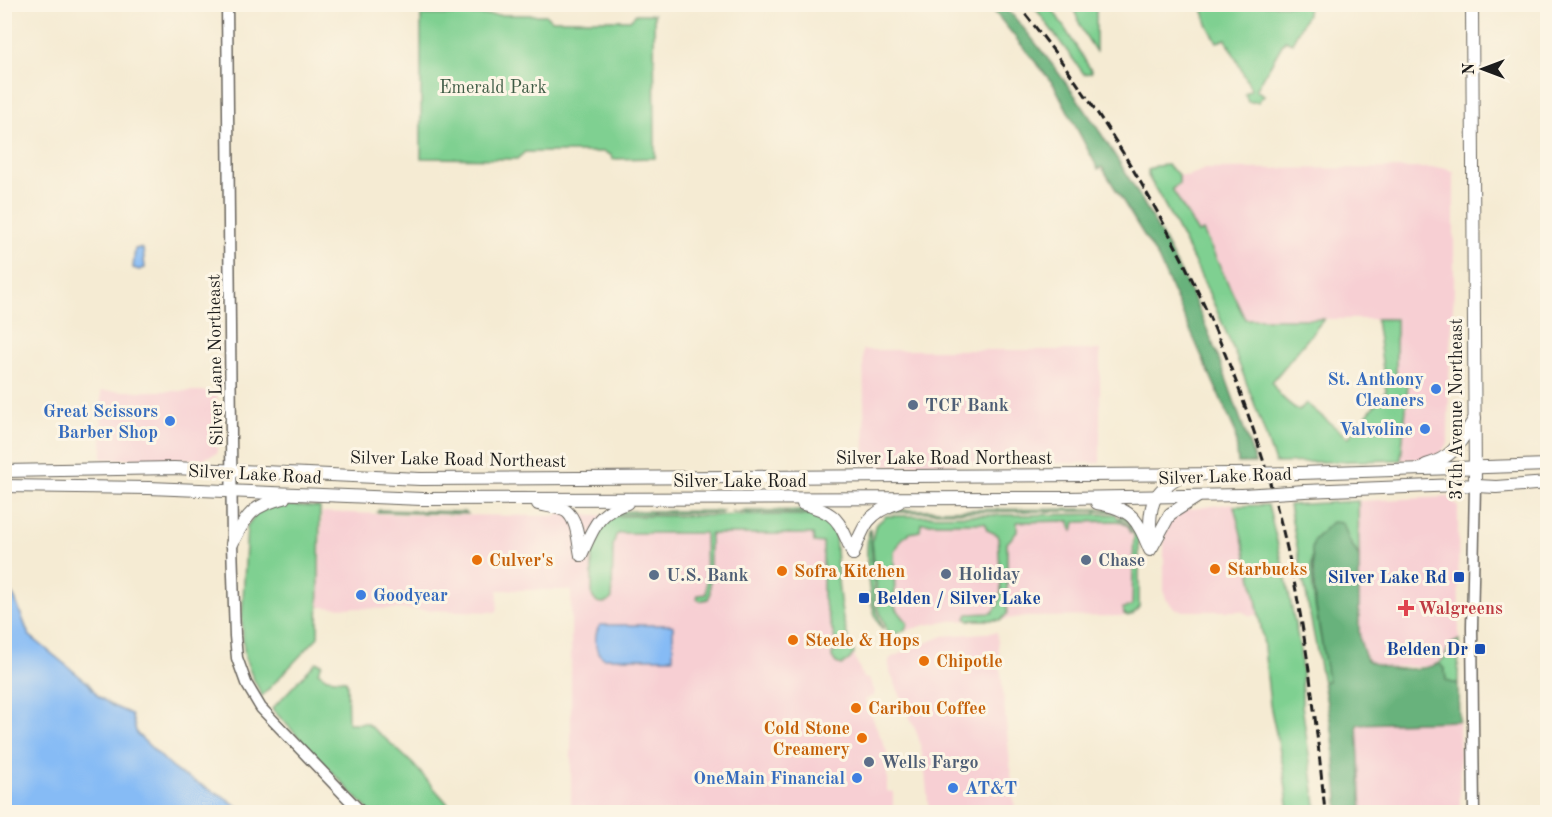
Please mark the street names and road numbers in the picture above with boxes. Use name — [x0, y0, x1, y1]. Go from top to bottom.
street label: Silver Lane Northeast — [206, 274, 226, 446]
street label: 37th Avenue Northeast — [1448, 318, 1466, 500]
street label: Silver Lake Road Northeast — [350, 449, 566, 471]
street label: Silver Lake Road Northeast — [836, 450, 1052, 468]
street label: Silver Lake Road — [188, 463, 322, 487]
street label: Silver Lake Road — [1158, 466, 1292, 488]
street label: Silver Lake Road — [673, 473, 807, 491]

